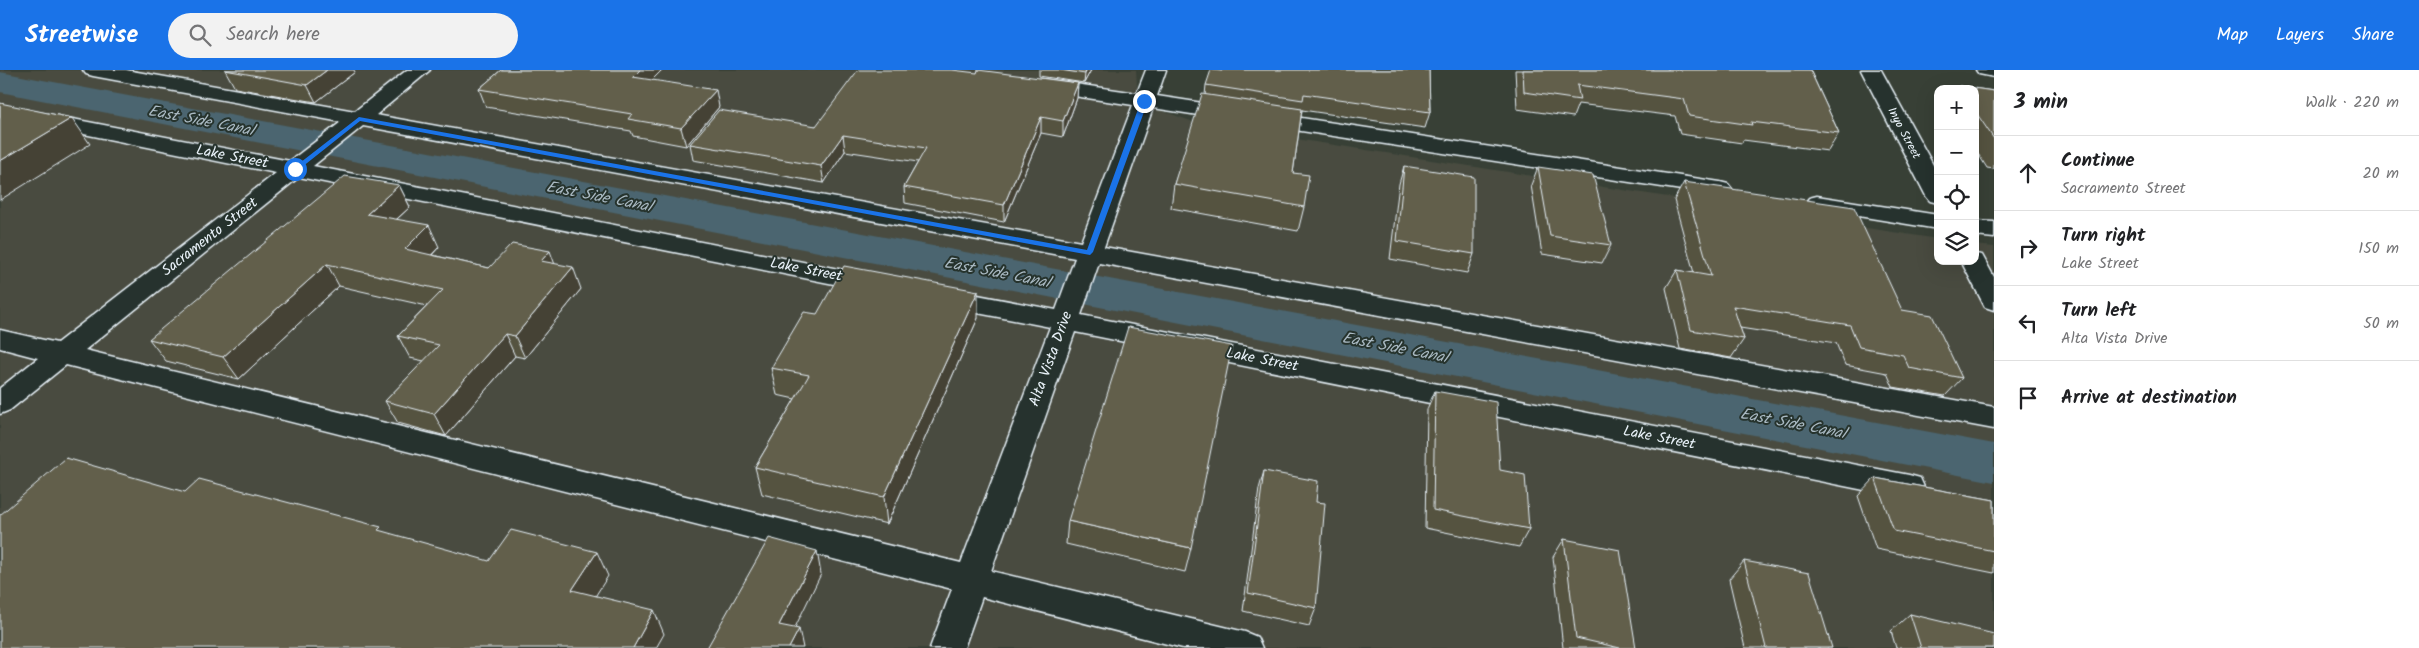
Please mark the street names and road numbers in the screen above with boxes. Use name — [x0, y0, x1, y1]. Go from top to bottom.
street label: Inyo Street — [1882, 104, 1926, 163]
street label: Lake Street — [194, 138, 270, 176]
street label: Sacramento Street — [157, 191, 264, 282]
street label: Lake Street — [768, 251, 844, 289]
street label: Alta Vista Drive — [1023, 308, 1079, 410]
street label: Lake Street — [1224, 341, 1300, 379]
street label: Lake Street — [1621, 419, 1697, 457]

